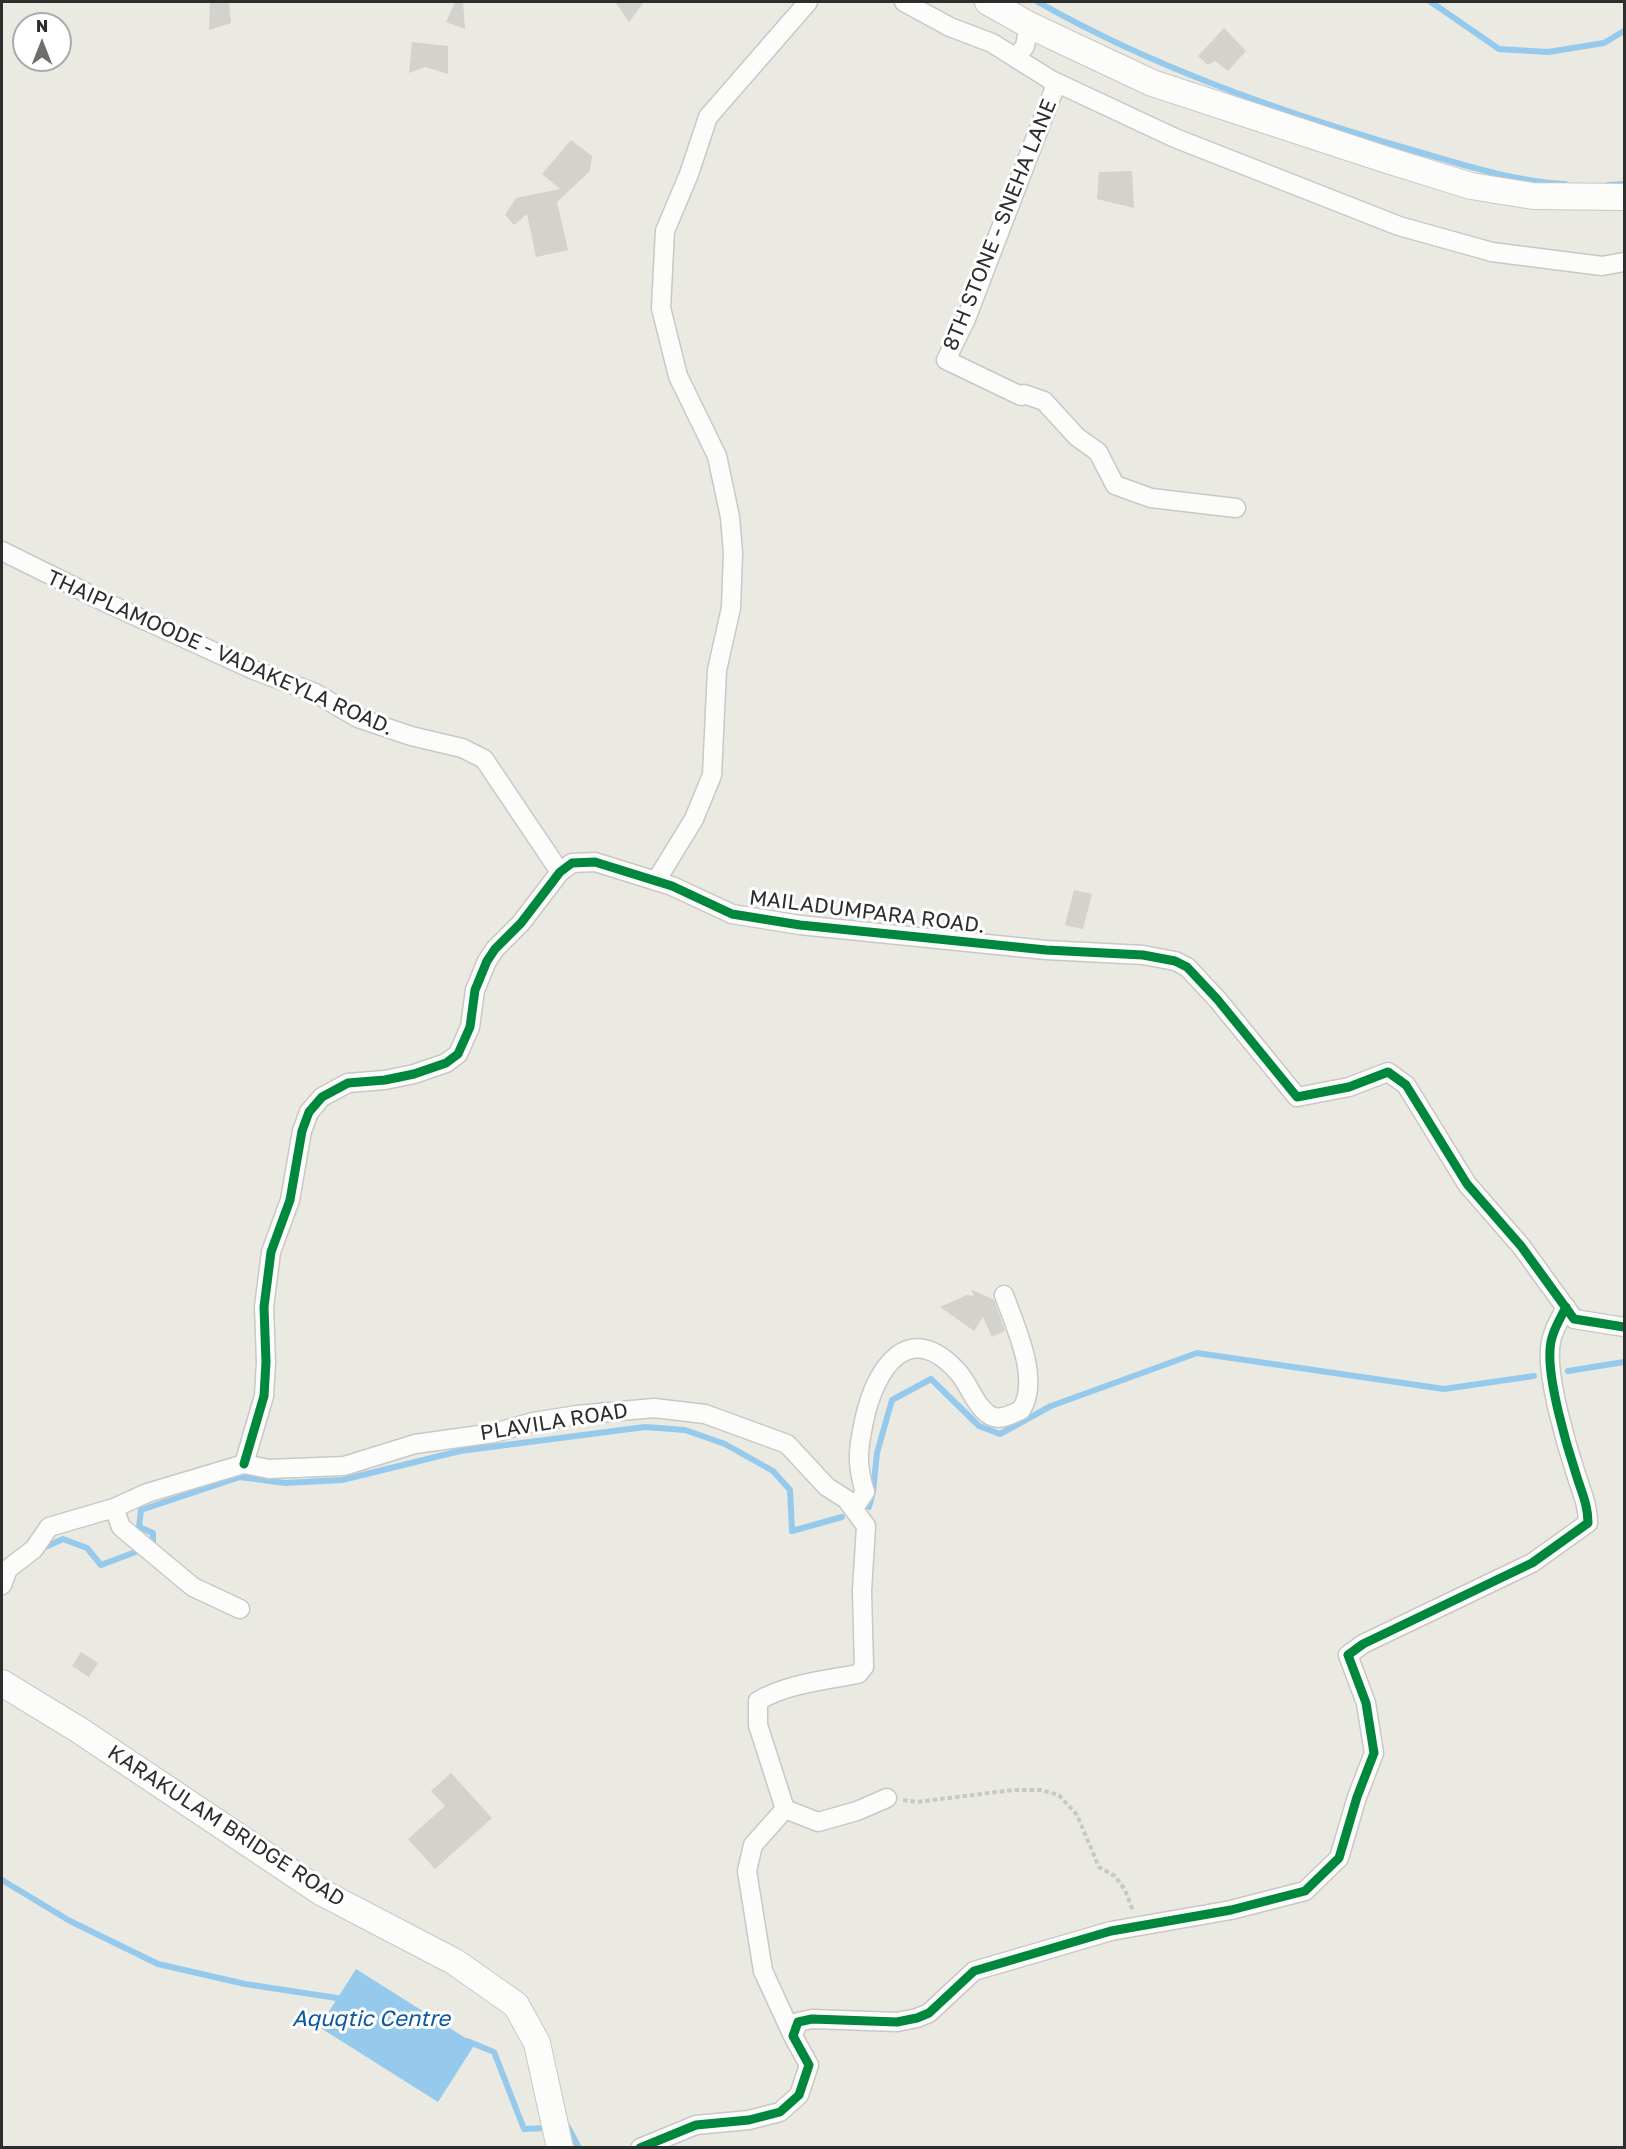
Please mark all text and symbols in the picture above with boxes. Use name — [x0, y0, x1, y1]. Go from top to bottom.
north arrow — [12, 12, 72, 72]
text: N — [36, 16, 48, 36]
street label: 8TH STONE - SNEHA LANE — [938, 96, 1062, 354]
street label: THAIPLAMOODE - VADAKEYLA ROAD. — [43, 565, 397, 741]
street label: MAILADUMPARA ROAD. — [748, 885, 986, 939]
street label: PLAVILA ROAD — [478, 1398, 630, 1446]
street label: KARAKULAM BRIDGE ROAD — [103, 1740, 349, 1912]
water label: Aquqtic Centre — [292, 2006, 450, 2032]

